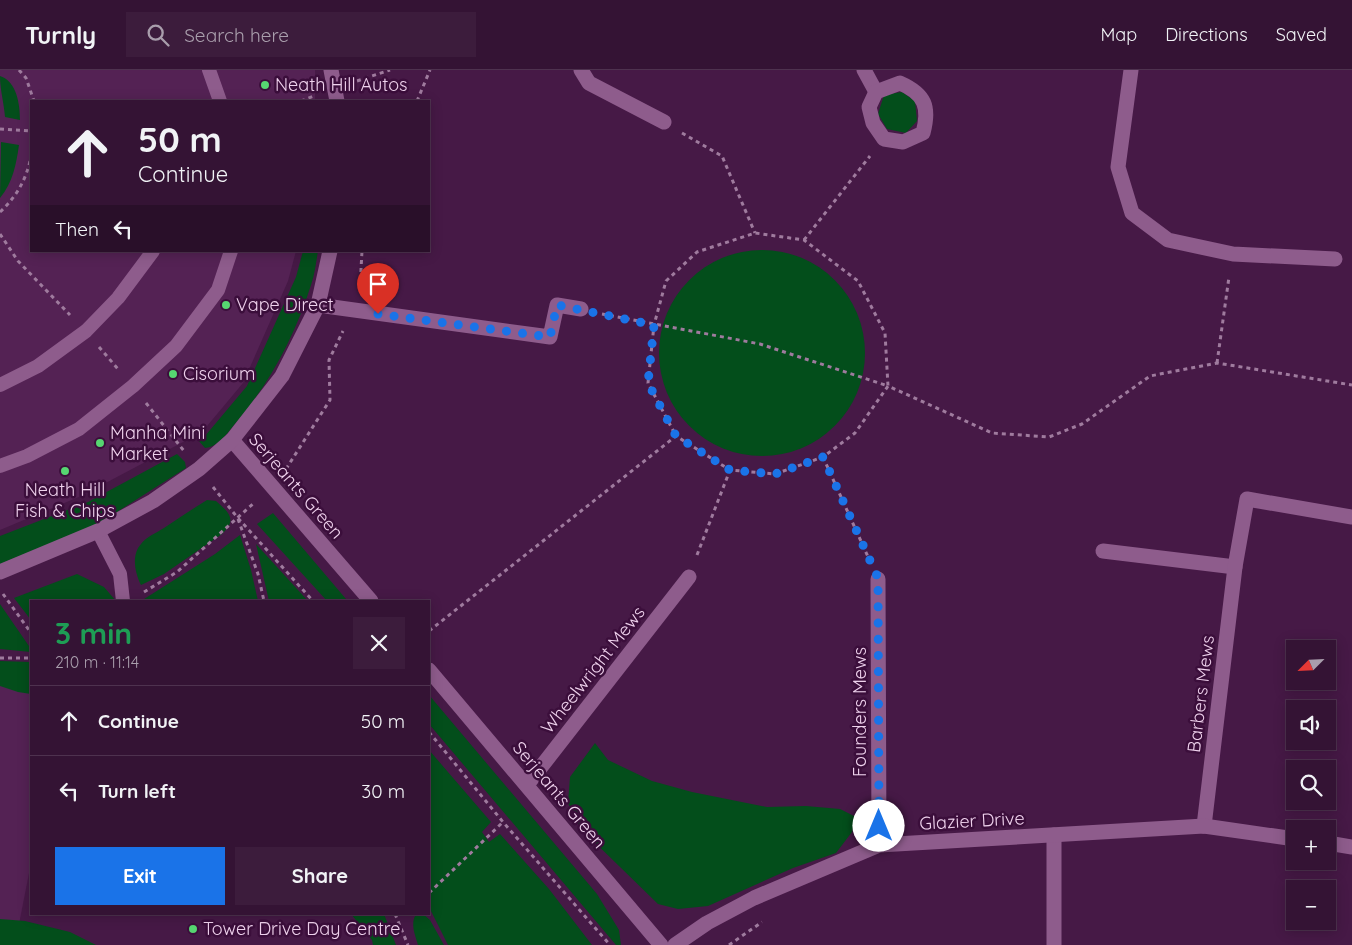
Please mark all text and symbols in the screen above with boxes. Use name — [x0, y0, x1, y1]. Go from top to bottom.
search box — [126, 12, 476, 57]
text: Turnly — [25, 20, 96, 50]
icon: search — [144, 21, 172, 49]
text: Search here — [184, 23, 289, 47]
text: Map — [1100, 23, 1137, 46]
text: Directions — [1165, 23, 1248, 46]
text: Saved — [1276, 23, 1327, 46]
place label: Neath Hill Autos — [275, 73, 408, 96]
marker: Neath Hill Autos — [259, 79, 271, 91]
text: 50 m — [138, 117, 222, 161]
icon: ahead — [55, 120, 120, 185]
text: Continue — [138, 160, 228, 188]
icon: left — [109, 215, 137, 243]
text: Then — [55, 217, 99, 241]
pin — [357, 263, 399, 314]
icon: arrive — [364, 270, 392, 298]
place label: Vape Direct — [236, 293, 334, 316]
marker: Vape Direct — [220, 299, 232, 311]
place label: Cisorium — [183, 362, 255, 385]
marker: Cisorium — [167, 368, 179, 380]
place label: Manha Mini Market — [110, 421, 205, 465]
street label: Serjeants Green — [244, 428, 349, 543]
marker: Manha Mini Market — [94, 437, 106, 449]
marker: Neath Hill Fish & Chips — [59, 465, 71, 477]
place label: Neath Hill Fish & Chips — [15, 478, 115, 522]
street label: Wheelwright Mews — [536, 601, 650, 738]
text: 3 min — [55, 614, 132, 652]
button: close — [353, 617, 405, 669]
street label: Barbers Mews — [1182, 634, 1219, 754]
north arrow — [1286, 640, 1336, 690]
map controls — [1286, 640, 1336, 930]
street label: Founders Mews — [848, 647, 871, 777]
text: 210 m · 11:14 — [55, 652, 139, 672]
button: sound — [1286, 700, 1336, 750]
icon: ahead — [55, 707, 83, 735]
text: Continue — [98, 709, 179, 733]
text: 50 m — [361, 709, 405, 733]
street label: Serjeants Green — [508, 736, 611, 853]
button: search — [1286, 760, 1336, 810]
icon: left — [55, 777, 83, 805]
text: Turn left — [98, 779, 176, 803]
text: 30 m — [361, 779, 405, 803]
position arrow — [852, 799, 904, 851]
street label: Glazier Drive — [919, 806, 1025, 835]
button: + — [1286, 820, 1336, 870]
button: Exit — [55, 847, 225, 905]
button: Share — [235, 847, 405, 905]
button: − — [1286, 880, 1336, 930]
place label: Tower Drive Day Centre — [203, 917, 401, 940]
marker: Tower Drive Day Centre — [187, 923, 199, 935]

